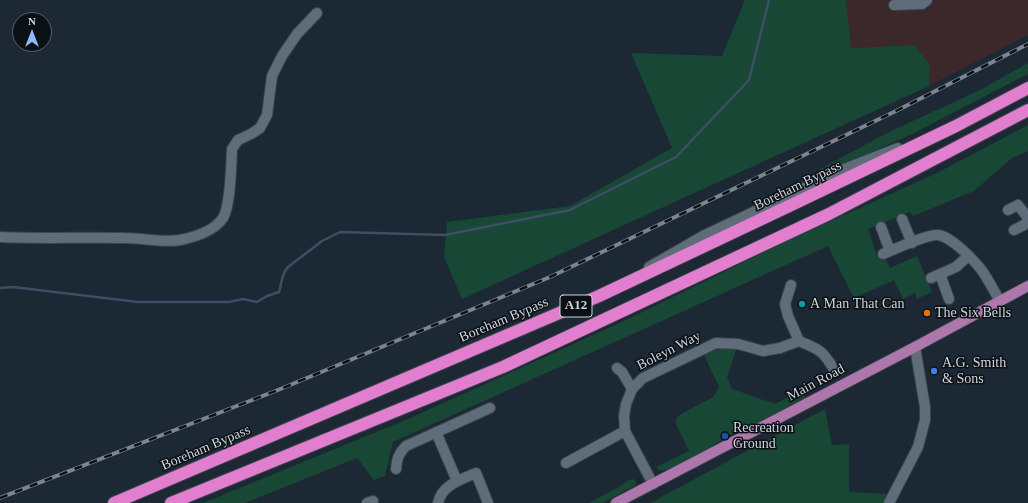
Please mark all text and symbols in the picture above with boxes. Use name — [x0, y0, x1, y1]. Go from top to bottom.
north arrow — [12, 12, 52, 52]
text: N — [28, 15, 36, 27]
street label: Boreham Bypass — [752, 158, 844, 214]
street label: Boreham Bypass — [457, 294, 551, 346]
road number: A12 — [560, 295, 592, 317]
place label: A Man That Can — [810, 296, 904, 312]
marker: A Man That Can — [797, 299, 807, 309]
place label: The Six Bells — [935, 305, 1011, 321]
marker: The Six Bells — [922, 308, 932, 318]
street label: Boleyn Way — [634, 328, 704, 374]
place label: A.G. Smith & Sons — [942, 355, 1006, 388]
street label: Main Road — [784, 361, 848, 405]
marker: A.G. Smith & Sons — [929, 366, 939, 376]
place label: Recreation Ground — [733, 420, 794, 452]
street label: Boreham Bypass — [159, 422, 253, 474]
marker: Recreation Ground — [720, 431, 730, 441]

